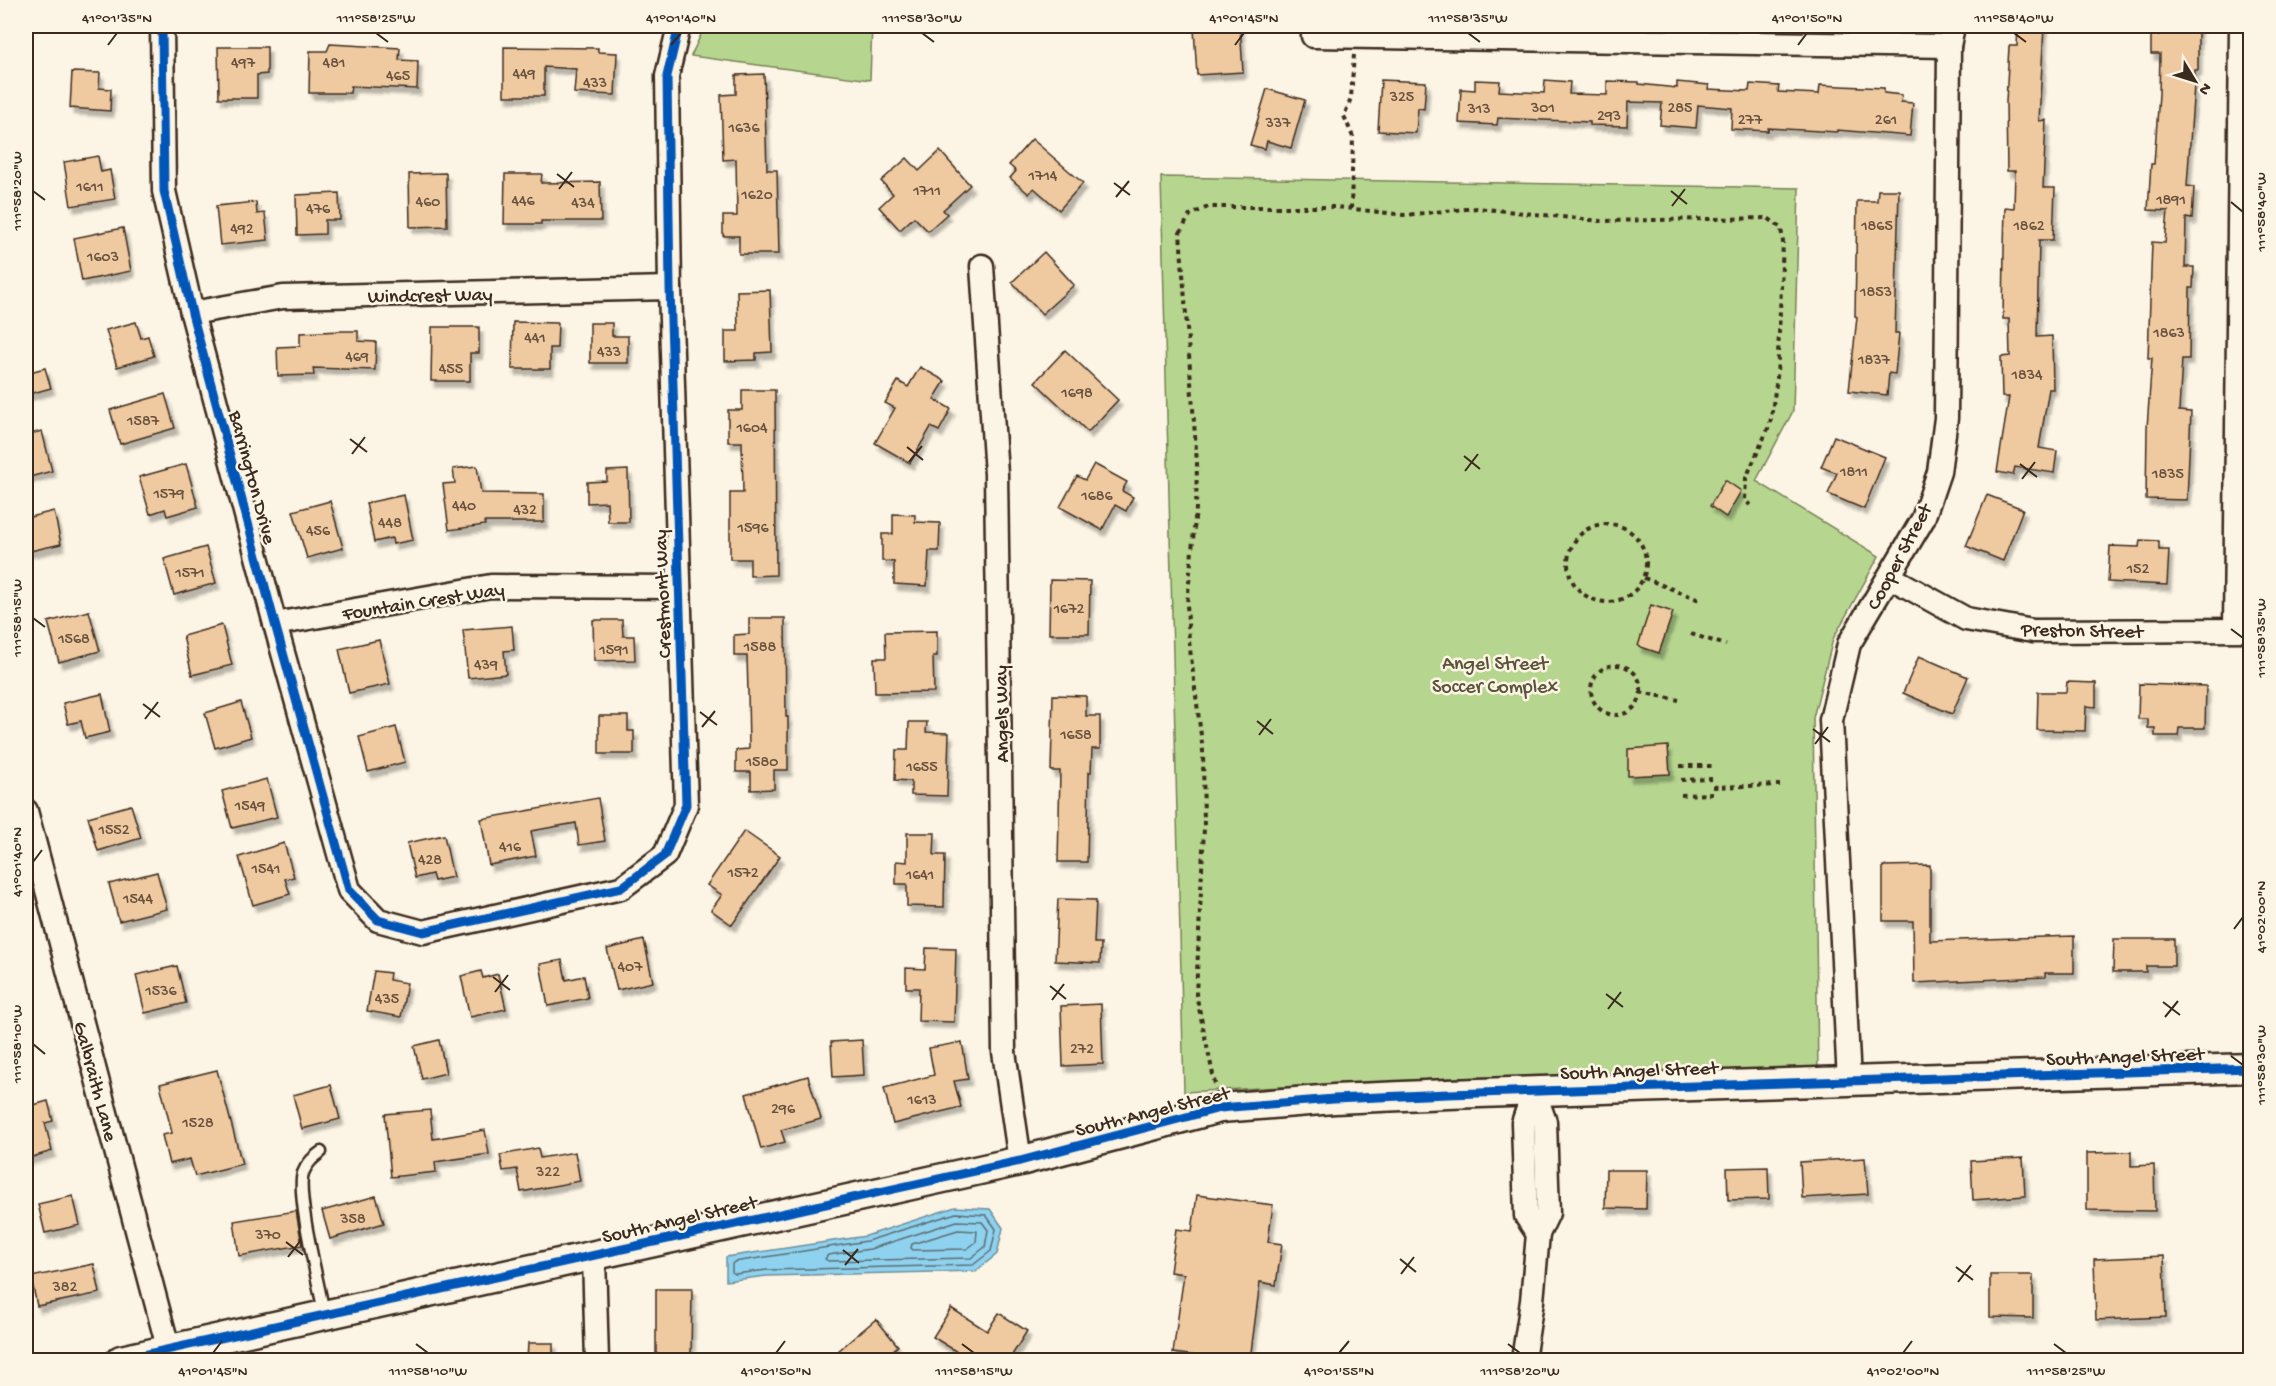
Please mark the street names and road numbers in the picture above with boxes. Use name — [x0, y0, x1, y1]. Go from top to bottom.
street label: Windcrest Way — [367, 285, 493, 310]
street label: Barrington Drive — [222, 408, 280, 548]
street label: Cooper Street — [1863, 499, 1940, 615]
street label: Crestmont Way — [651, 529, 678, 659]
street label: Fountain Crest Way — [340, 579, 506, 628]
street label: Preston Street — [2020, 620, 2145, 645]
street label: Angels Way — [991, 665, 1016, 763]
street label: Galbraith Lane — [67, 1019, 121, 1145]
street label: South Angel Street — [2046, 1044, 2206, 1073]
street label: South Angel Street — [1560, 1058, 1720, 1087]
street label: South Angel Street — [1073, 1083, 1234, 1144]
street label: South Angel Street — [600, 1192, 761, 1250]

